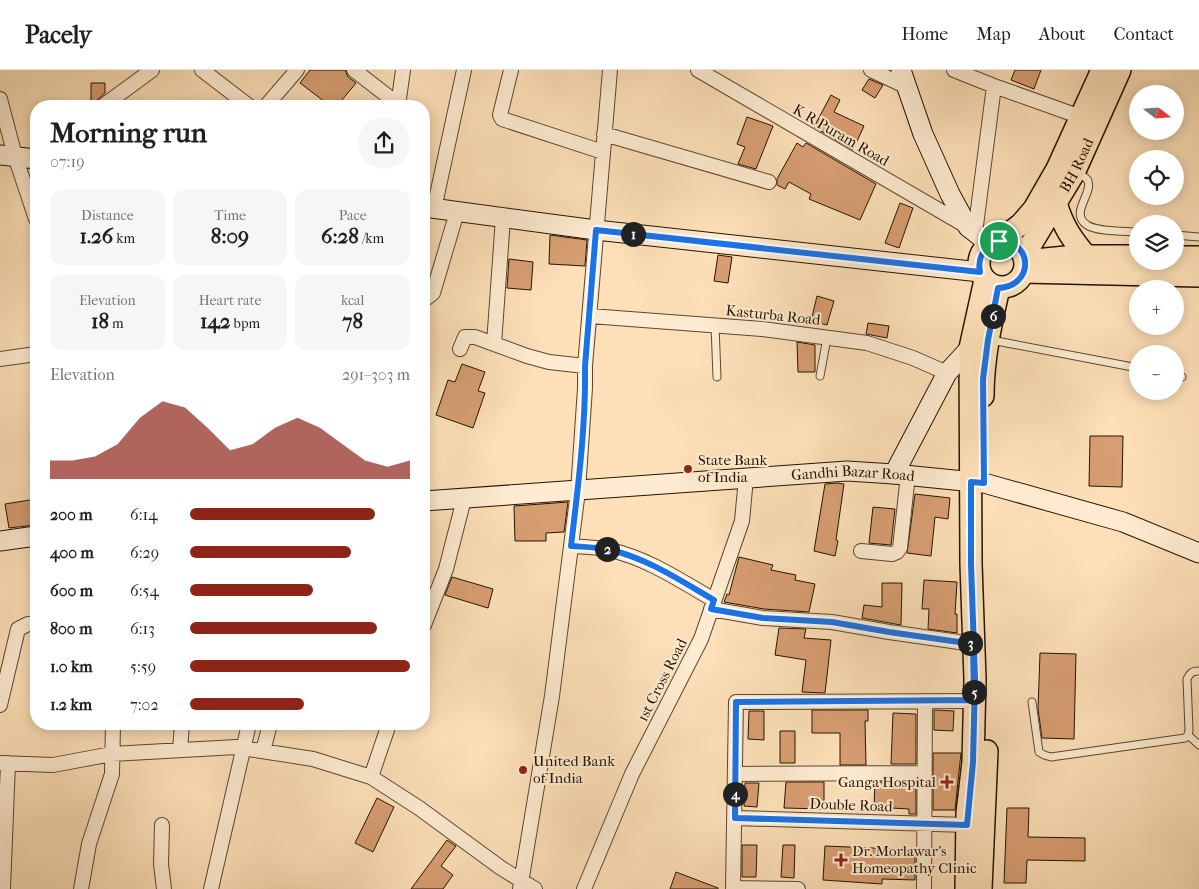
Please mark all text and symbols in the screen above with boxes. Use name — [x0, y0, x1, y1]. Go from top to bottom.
text: Pacely — [25, 21, 92, 49]
text: Home — [901, 24, 948, 45]
text: Map — [976, 24, 1011, 45]
text: About — [1039, 24, 1085, 45]
text: Contact — [1113, 24, 1174, 45]
north arrow — [1129, 85, 1184, 140]
map controls — [1129, 85, 1184, 400]
street label: K R Puram Road — [790, 100, 893, 170]
text: Morning run — [50, 116, 207, 149]
button: share — [358, 117, 410, 169]
street label: BH Road — [1055, 135, 1098, 196]
button: locate — [1129, 150, 1184, 205]
text: 07:19 — [50, 152, 85, 171]
text: Distance — [81, 207, 134, 224]
text: Time — [214, 207, 246, 224]
text: Pace — [339, 207, 367, 224]
button: layers — [1129, 215, 1184, 270]
pin — [978, 220, 1020, 262]
pin: 1 — [620, 222, 646, 246]
text: 1.26 — [80, 224, 113, 248]
text: 8:09 — [211, 224, 249, 248]
text: 6:28 — [321, 224, 359, 248]
text: 1 — [631, 226, 636, 243]
icon: arrive — [985, 227, 1013, 255]
text: km — [113, 230, 135, 247]
text: /km — [359, 230, 384, 247]
button: + — [1129, 280, 1184, 335]
text: Elevation — [79, 292, 136, 309]
text: Heart rate — [199, 292, 261, 309]
text: kcal — [341, 292, 364, 309]
street label: Kasturba Road — [725, 301, 822, 329]
pin: 6 — [980, 304, 1006, 328]
text: 6 — [990, 308, 997, 325]
text: 18 — [91, 309, 109, 333]
text: 142 — [200, 309, 231, 333]
text: 78 — [342, 309, 363, 333]
text: m — [109, 315, 124, 332]
text: bpm — [231, 315, 260, 332]
button: − — [1129, 345, 1184, 400]
text: Elevation — [50, 365, 115, 384]
text: 291–303 m — [342, 365, 410, 384]
place label: State Bank of India — [698, 451, 767, 486]
street label: Gandhi Bazar Road — [791, 462, 916, 485]
marker: State Bank of India — [682, 463, 694, 475]
text: 200 m — [50, 505, 93, 524]
text: 6:14 — [130, 505, 158, 524]
pin: 2 — [594, 536, 620, 562]
text: 2 — [604, 541, 611, 558]
text: 400 m — [50, 543, 94, 562]
text: 6:29 — [130, 543, 159, 562]
text: 600 m — [50, 581, 93, 600]
text: 6:54 — [130, 581, 159, 600]
text: 800 m — [50, 619, 92, 638]
text: 6:13 — [130, 619, 155, 638]
pin: 3 — [958, 630, 982, 656]
street label: 1st Cross Road — [633, 635, 691, 725]
text: 3 — [968, 635, 973, 652]
text: 1.0 km — [50, 657, 93, 676]
text: 5:59 — [130, 657, 156, 676]
pin: 5 — [962, 680, 986, 704]
text: 5 — [971, 684, 978, 701]
text: 1.2 km — [50, 695, 92, 714]
text: 7:02 — [130, 695, 159, 714]
place label: United Bank of India — [533, 752, 615, 787]
marker: United Bank of India — [517, 764, 529, 776]
place label: Ganga Hospital — [838, 773, 936, 791]
marker: Ganga Hospital — [940, 775, 954, 789]
pin: 4 — [722, 782, 748, 806]
text: 4 — [731, 786, 740, 803]
street label: Double Road — [809, 795, 894, 815]
place label: Dr. Morlawar's Homeopathy Clinic — [852, 842, 977, 877]
marker: Dr. Morlawar's Homeopathy Clinic — [834, 853, 848, 867]

